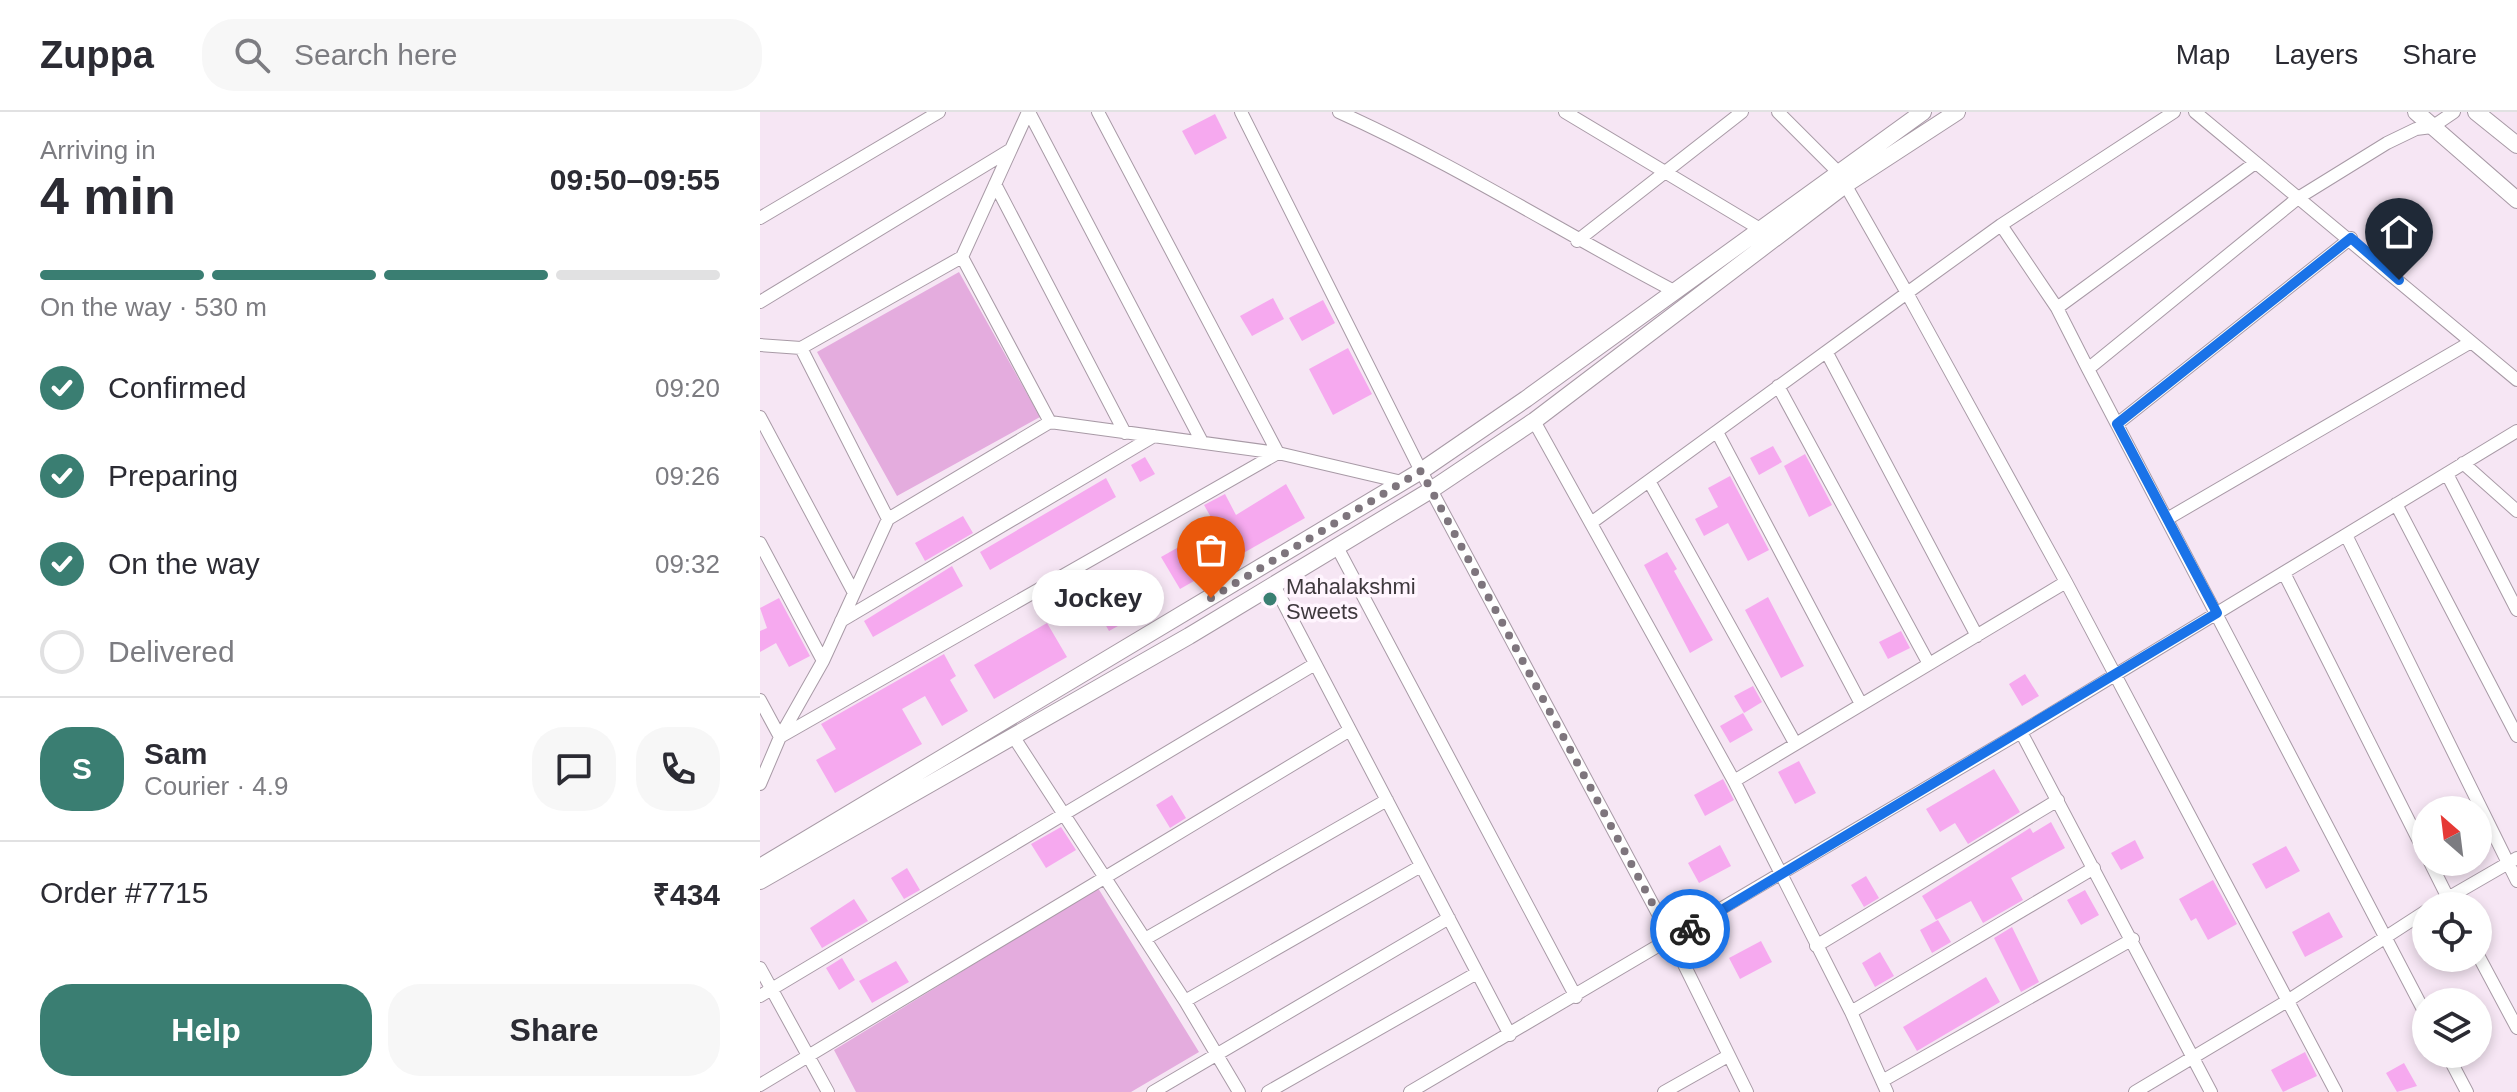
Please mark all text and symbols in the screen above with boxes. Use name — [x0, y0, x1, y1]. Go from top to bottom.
search box — [202, 19, 762, 91]
icon: search — [230, 33, 274, 77]
text: Zuppa — [40, 34, 154, 76]
text: Search here — [294, 38, 457, 71]
text: Map — [2176, 39, 2230, 70]
text: Layers — [2274, 39, 2358, 70]
text: Share — [2402, 39, 2477, 70]
text: Arriving in — [40, 135, 156, 165]
text: 09:50–09:55 — [550, 163, 720, 196]
text: 4 min — [40, 167, 176, 225]
pin — [2365, 198, 2433, 280]
icon: home — [2377, 210, 2421, 254]
text: On the way · 530 m — [40, 292, 267, 322]
icon: check — [40, 366, 84, 410]
text: Confirmed — [108, 371, 246, 404]
text: 09:20 — [655, 373, 720, 403]
icon: check — [40, 454, 84, 498]
text: Preparing — [108, 459, 238, 492]
text: 09:26 — [655, 461, 720, 491]
pin — [1177, 516, 1245, 598]
icon: bag — [1189, 528, 1233, 572]
icon: check — [40, 542, 84, 586]
text: On the way — [108, 547, 260, 580]
text: 09:32 — [655, 549, 720, 579]
callout: Jockey — [1031, 570, 1163, 626]
place label: Mahalakshmi Sweets — [1286, 574, 1416, 624]
text: Jockey — [1054, 583, 1142, 613]
marker: Mahalakshmi Sweets — [1261, 590, 1279, 608]
text: Delivered — [108, 635, 235, 668]
button: chat — [532, 727, 616, 811]
button: phone — [636, 727, 720, 811]
text: Sam — [144, 737, 207, 770]
text: S — [72, 752, 92, 785]
text: Courier · 4.9 — [144, 771, 289, 801]
north arrow — [2412, 796, 2492, 876]
map controls — [2412, 796, 2492, 1068]
text: Order #7715 — [40, 876, 208, 909]
text: ₹434 — [653, 878, 720, 911]
courier — [1650, 889, 1730, 969]
button: locate — [2412, 892, 2492, 972]
icon: bike — [1668, 907, 1712, 951]
button: Help — [40, 984, 372, 1076]
button: Share — [388, 984, 720, 1076]
button: layers — [2412, 988, 2492, 1068]

